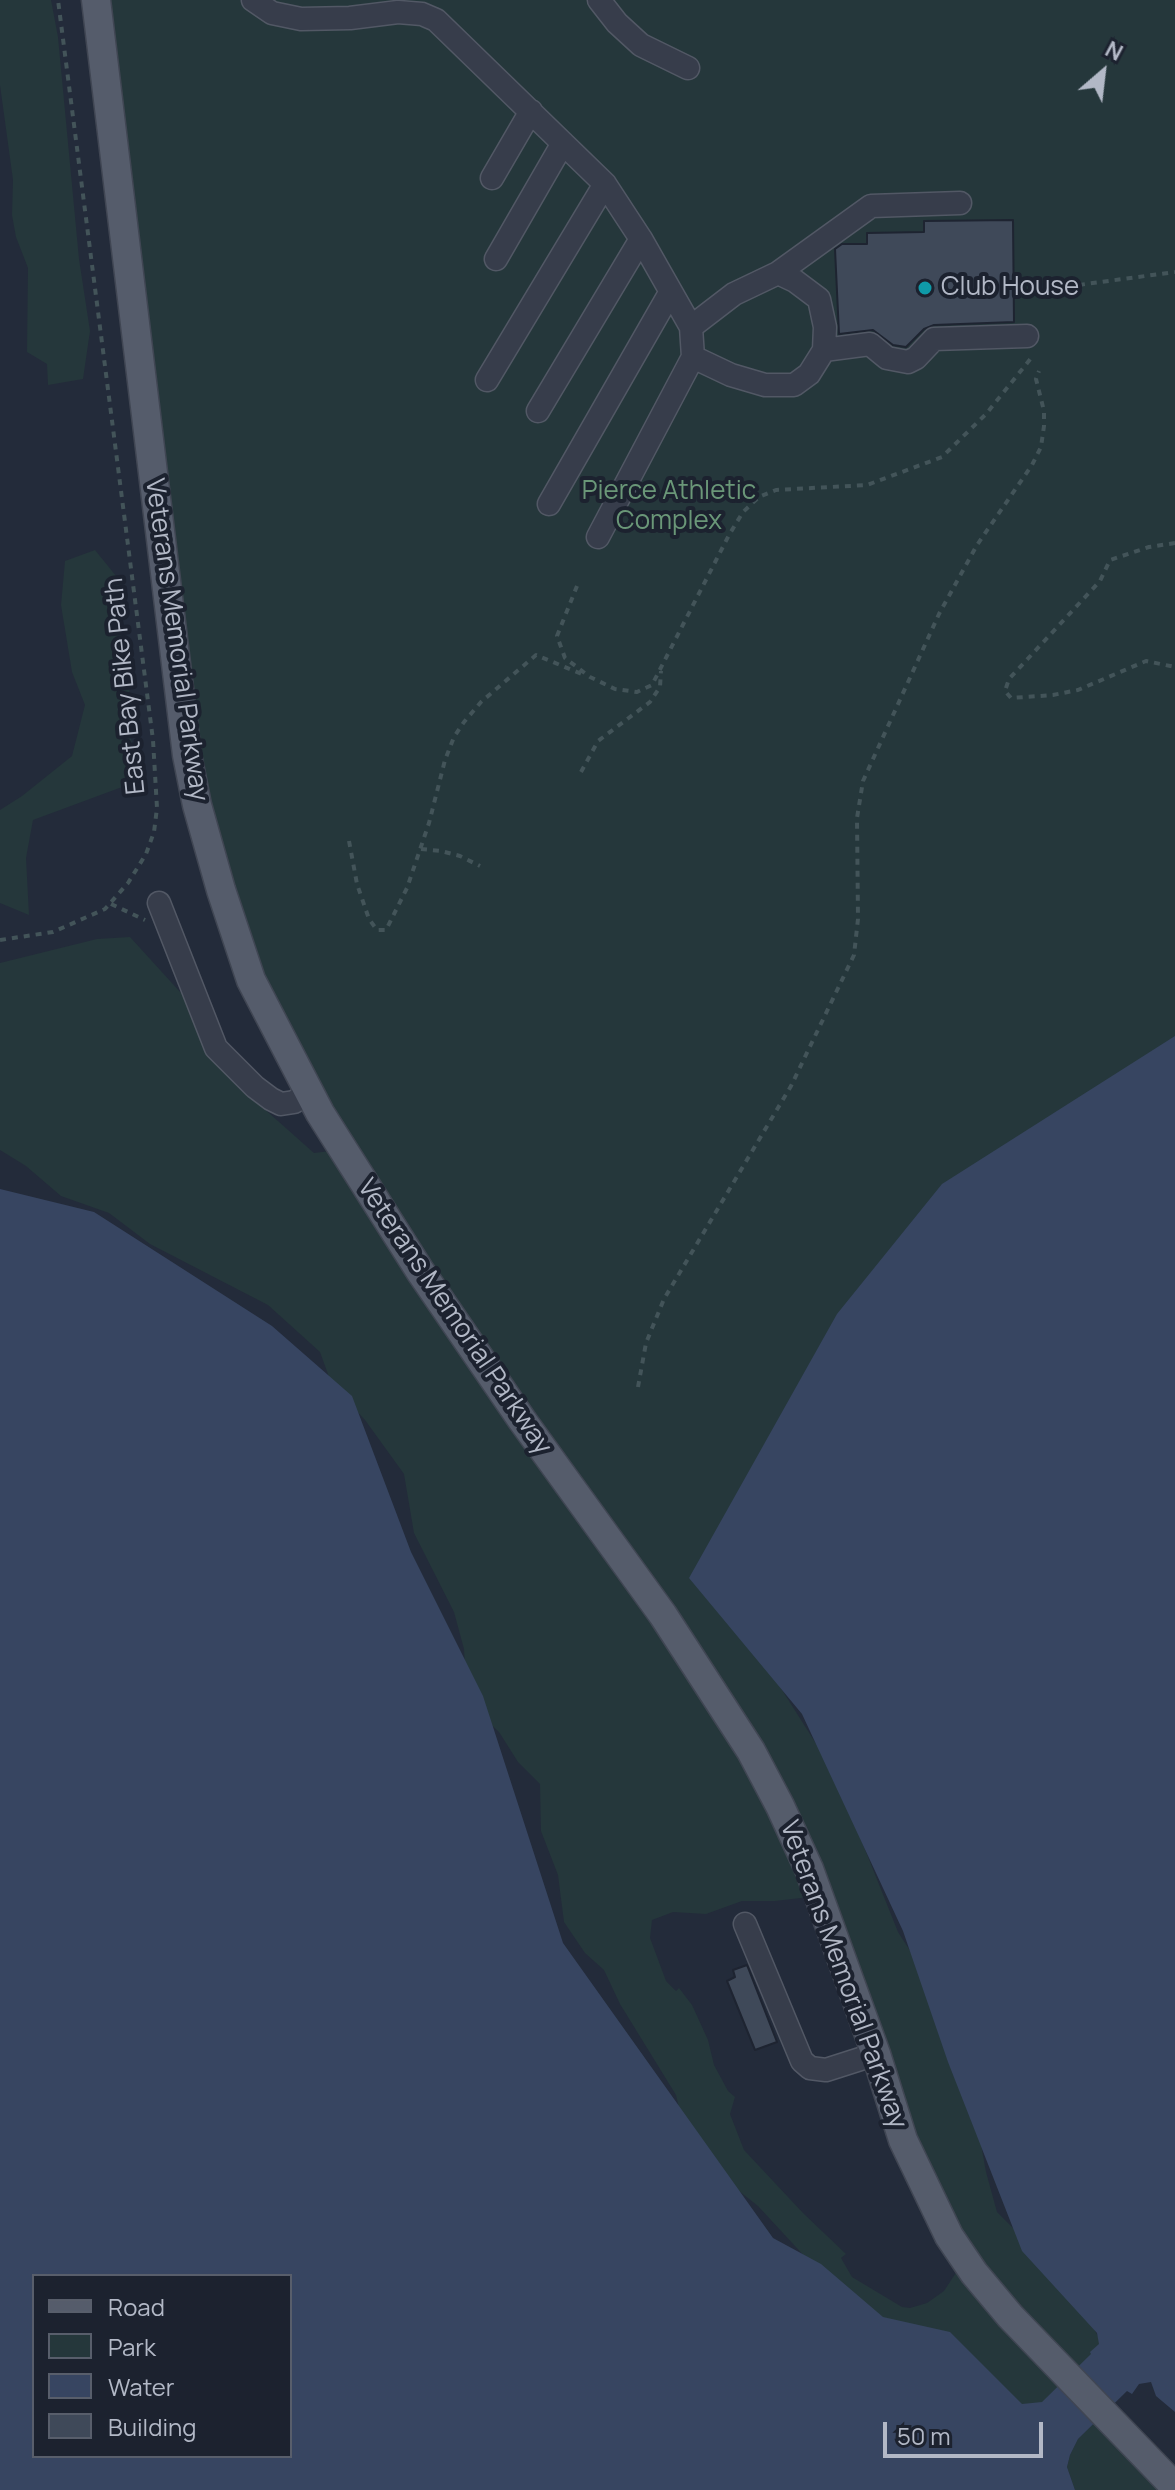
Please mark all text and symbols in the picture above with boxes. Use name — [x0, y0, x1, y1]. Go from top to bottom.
north arrow — [1063, 32, 1143, 112]
text: N — [1100, 34, 1128, 68]
place label: Club House — [941, 272, 1079, 304]
marker: Club House — [916, 279, 934, 297]
park label: Pierce Athletic Complex — [582, 476, 756, 538]
street label: Veterans Memorial Parkway — [138, 477, 214, 803]
street label: East Bay Bike Path — [99, 576, 153, 796]
street label: Veterans Memorial Parkway — [350, 1173, 558, 1461]
street label: Veterans Memorial Parkway — [773, 1817, 913, 2133]
legend — [32, 2274, 292, 2458]
text: Road — [108, 2290, 165, 2323]
text: Park — [108, 2330, 156, 2363]
text: Water — [108, 2370, 175, 2403]
scale bar — [887, 2406, 1047, 2456]
text: Building — [108, 2410, 196, 2443]
text: 50 m — [897, 2419, 951, 2452]

